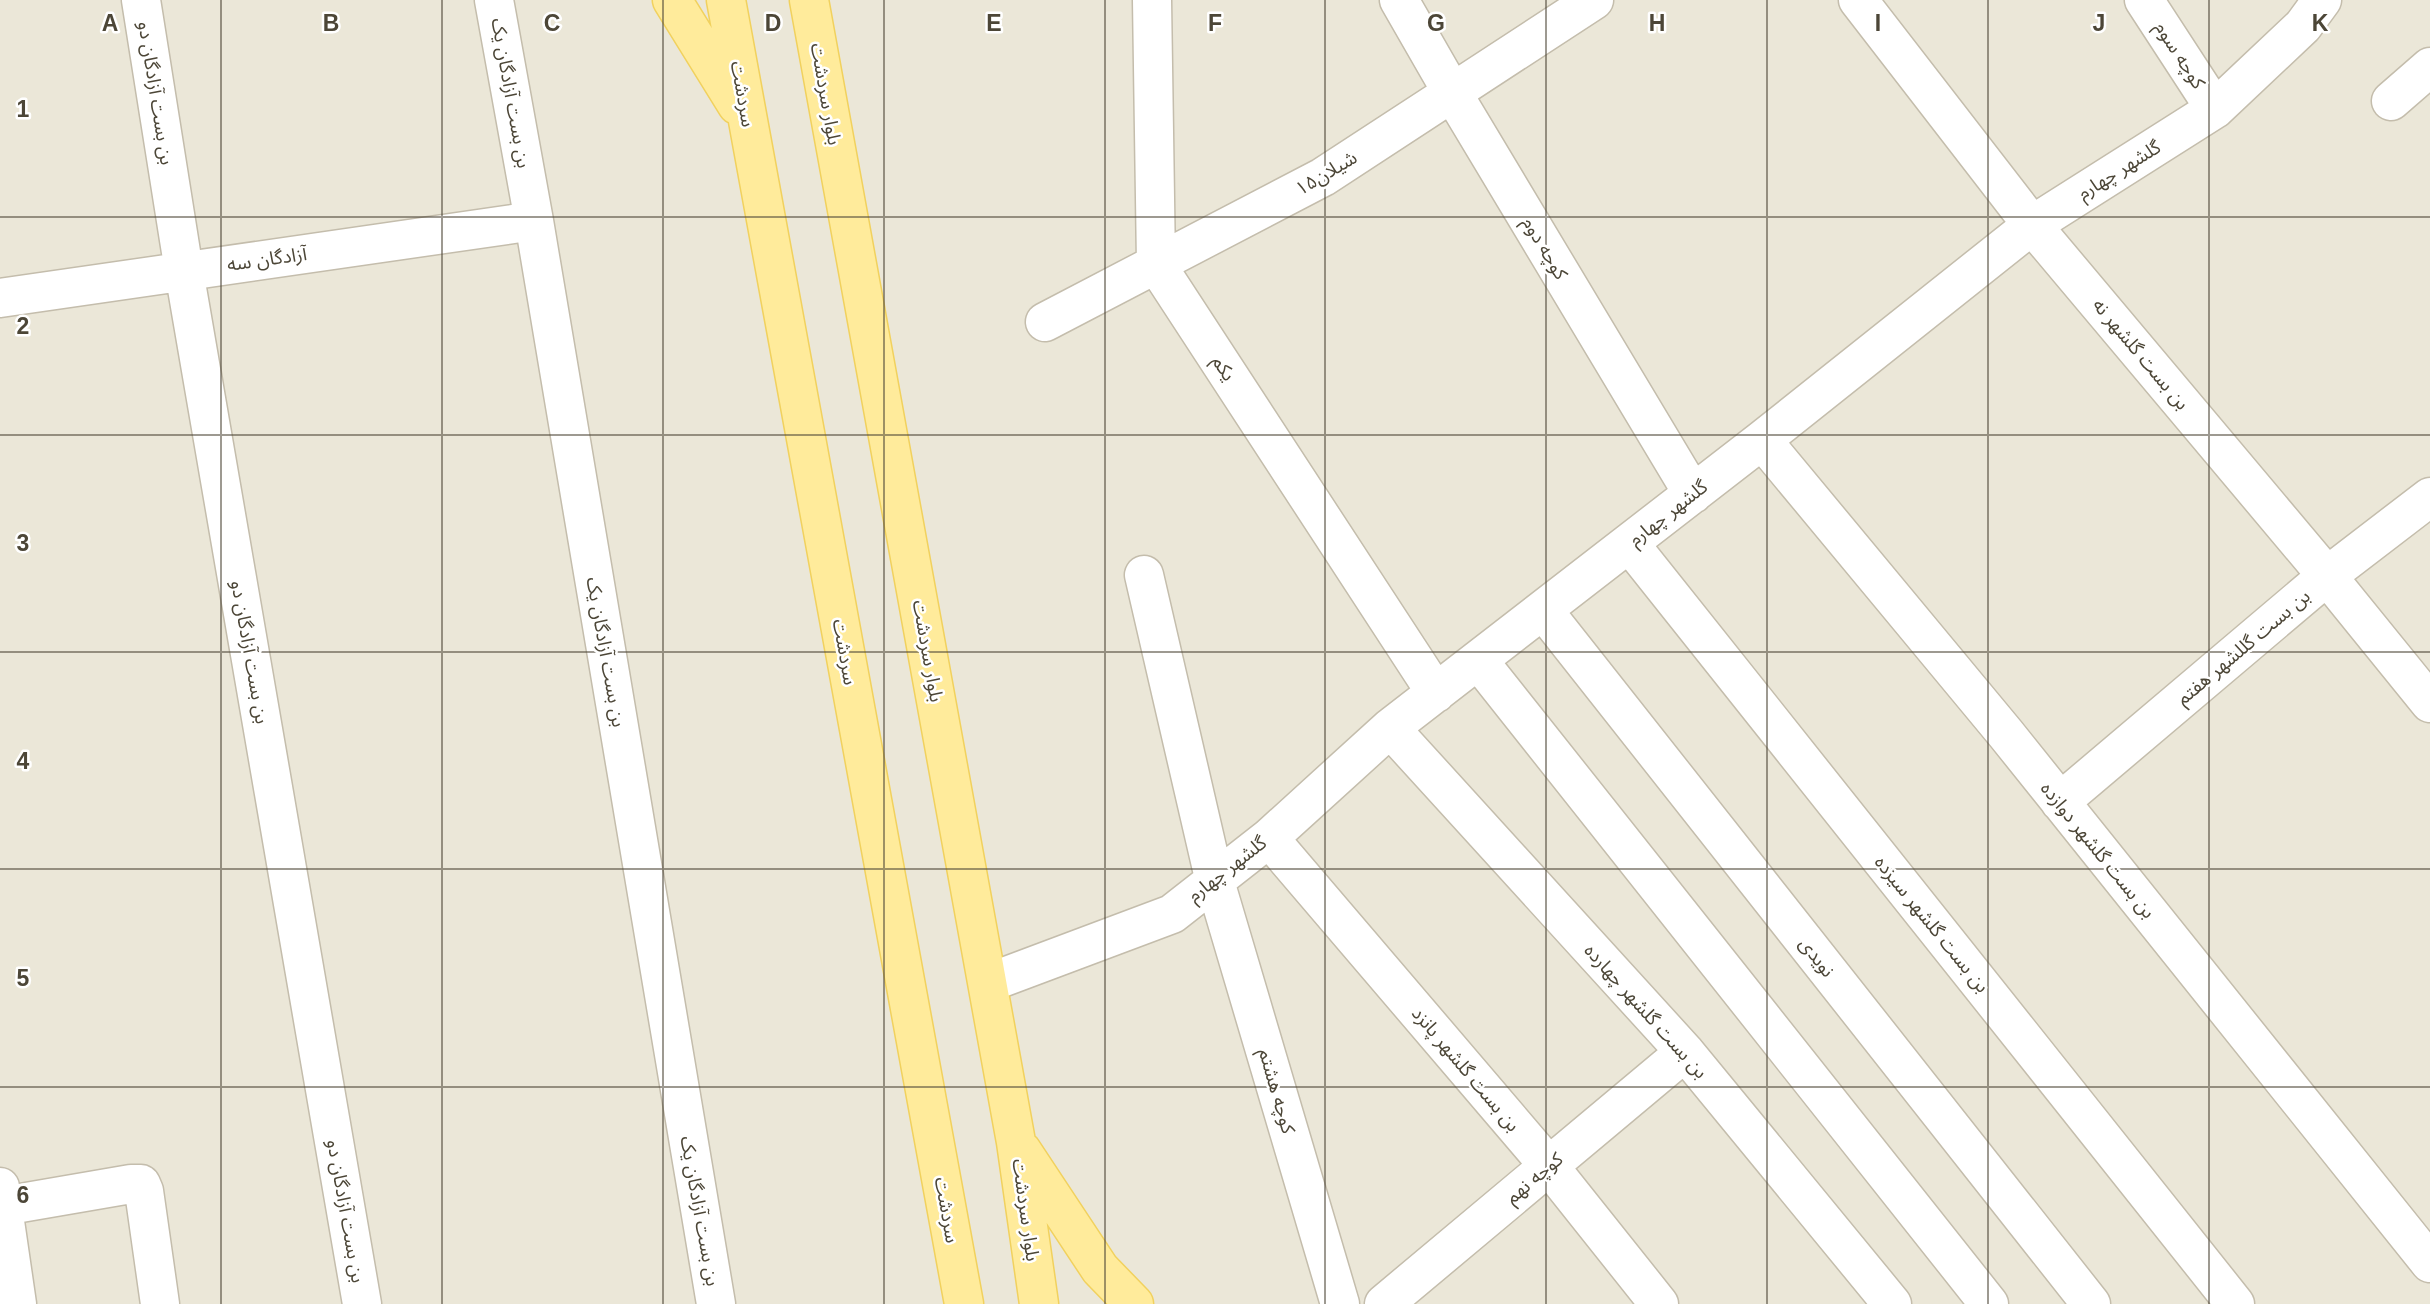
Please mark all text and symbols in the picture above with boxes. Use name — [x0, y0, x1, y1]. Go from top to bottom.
text: A — [102, 10, 118, 36]
text: B — [323, 10, 339, 36]
text: C — [544, 10, 560, 36]
text: D — [765, 10, 781, 36]
text: E — [986, 10, 1002, 36]
text: F — [1208, 10, 1222, 36]
text: G — [1427, 10, 1445, 36]
text: H — [1649, 10, 1665, 36]
text: I — [1875, 10, 1881, 36]
text: J — [2093, 10, 2105, 36]
text: K — [2312, 10, 2329, 36]
street label: بن بست آزادگان یک — [486, 16, 535, 170]
street label: کوچه سوم — [2147, 18, 2210, 96]
street label: بن بست آزادگان دو — [133, 20, 178, 167]
street label: بلوار سردشت — [806, 41, 845, 147]
street label: سردشت — [726, 59, 759, 129]
text: 1 — [17, 96, 30, 122]
street label: گلشهر چهارم — [2074, 136, 2167, 207]
street label: شیلان۱۵ — [1291, 146, 1361, 200]
street label: کوچه دوم — [1515, 213, 1572, 286]
street label: آزادگان سه — [226, 243, 310, 276]
street label: بن بست گلشهر نه — [2088, 294, 2193, 414]
text: 2 — [17, 313, 29, 339]
street label: یکم — [1205, 351, 1240, 387]
street label: گلشهر چهارم — [1625, 475, 1715, 553]
text: 3 — [17, 530, 29, 556]
street label: بن بست آزادگان یک — [581, 575, 630, 729]
street label: بن بست آزادگان دو — [226, 579, 273, 726]
street label: بن بست گللشهر هفتم — [2172, 585, 2316, 712]
street label: بلوار سردشت — [908, 598, 947, 704]
street label: سردشت — [828, 617, 861, 687]
text: 4 — [17, 748, 30, 774]
street label: بن بست گلشهر دوازده — [2036, 778, 2159, 923]
street label: گلشهر چهارم — [1184, 831, 1274, 909]
street label: بن بست گلشهر سیزده — [1870, 852, 1993, 997]
street label: نویدی — [1794, 933, 1839, 982]
street label: بن بست گلشهر چهارده — [1579, 940, 1712, 1084]
text: 5 — [17, 965, 30, 991]
street label: بن بست گلشهر پانزد — [1406, 1002, 1524, 1137]
street label: کوچه هشتم — [1251, 1046, 1299, 1138]
street label: بن بست آزادگان یک — [675, 1134, 724, 1288]
street label: بن بست آزادگان دو — [322, 1138, 369, 1285]
street label: کوچه نهم — [1501, 1147, 1570, 1211]
street label: بلوار سردشت — [1007, 1157, 1044, 1263]
street label: سردشت — [930, 1175, 963, 1245]
text: 6 — [17, 1182, 29, 1208]

